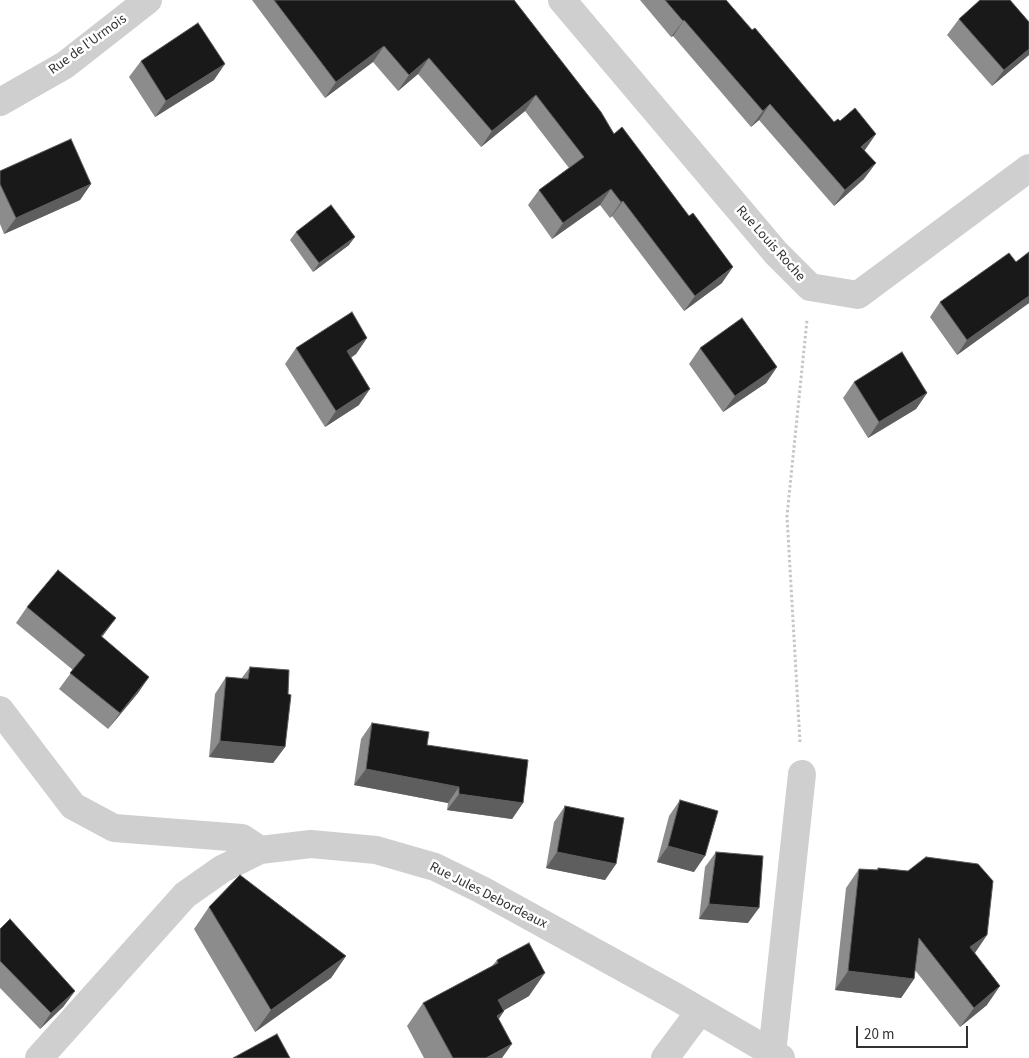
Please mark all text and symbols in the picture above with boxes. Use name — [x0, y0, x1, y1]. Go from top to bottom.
street label: Rue de l'Urmois — [46, 11, 130, 79]
street label: Rue Louis Roche — [732, 203, 808, 285]
street label: Rue Jules Debordeaux — [426, 859, 550, 933]
scale bar — [859, 1016, 972, 1048]
text: 20 m — [864, 1024, 894, 1045]

